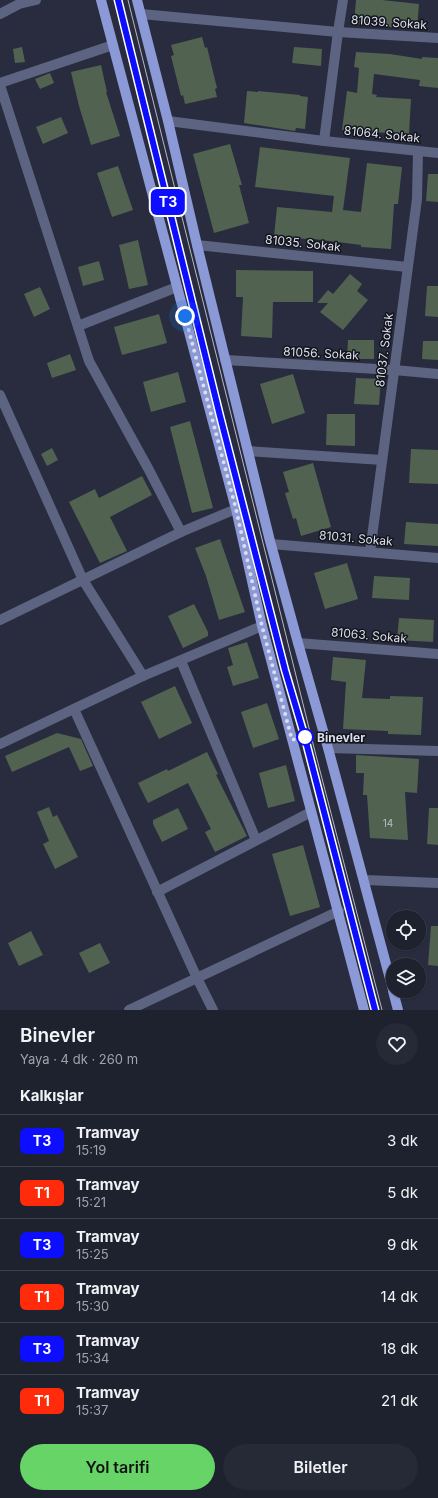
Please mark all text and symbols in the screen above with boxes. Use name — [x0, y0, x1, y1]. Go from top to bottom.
street label: 81039. Sokak — [351, 12, 428, 32]
street label: 81064. Sokak — [343, 123, 421, 145]
line badge: T3 — [150, 189, 186, 215]
text: T3 — [159, 193, 177, 210]
street label: 81035. Sokak — [264, 232, 342, 254]
your location — [175, 306, 195, 326]
street label: 81037. Sokak — [372, 312, 396, 388]
street label: 81056. Sokak — [283, 344, 360, 362]
street label: 81031. Sokak — [319, 527, 394, 549]
street label: 81063. Sokak — [330, 624, 408, 646]
marker: Binevler — [296, 728, 314, 746]
place label: Binevler — [317, 730, 365, 745]
house number: 14 — [383, 817, 393, 829]
map controls — [386, 910, 426, 998]
button: locate — [386, 910, 426, 950]
button: layers — [386, 958, 426, 998]
button: heart — [376, 1023, 418, 1065]
text: Binevler — [20, 1024, 95, 1047]
text: Yaya · 4 dk · 260 m — [20, 1051, 138, 1067]
text: Kalkışlar — [20, 1086, 84, 1105]
text: Tramvay — [76, 1123, 140, 1142]
text: 3 dk — [387, 1131, 418, 1150]
text: T3 — [33, 1132, 51, 1149]
text: 15:19 — [76, 1142, 106, 1158]
text: Tramvay — [76, 1175, 140, 1194]
text: 5 dk — [387, 1183, 418, 1202]
text: T1 — [34, 1184, 50, 1201]
text: 15:21 — [76, 1194, 106, 1210]
text: Tramvay — [76, 1227, 140, 1246]
text: 9 dk — [387, 1235, 418, 1254]
text: T3 — [33, 1236, 51, 1253]
text: 15:25 — [76, 1246, 109, 1262]
text: Tramvay — [76, 1279, 140, 1298]
text: 14 dk — [381, 1287, 418, 1306]
text: T1 — [34, 1288, 50, 1305]
text: 15:30 — [76, 1298, 109, 1314]
text: Tramvay — [76, 1331, 140, 1350]
text: 18 dk — [381, 1339, 418, 1358]
text: T3 — [33, 1340, 51, 1357]
text: 15:34 — [76, 1350, 109, 1366]
text: Tramvay — [76, 1383, 140, 1402]
text: 21 dk — [381, 1391, 418, 1410]
text: T1 — [34, 1392, 50, 1409]
text: 15:37 — [76, 1402, 108, 1418]
button: Yol tarifi — [20, 1444, 215, 1490]
button: Biletler — [223, 1444, 418, 1490]

